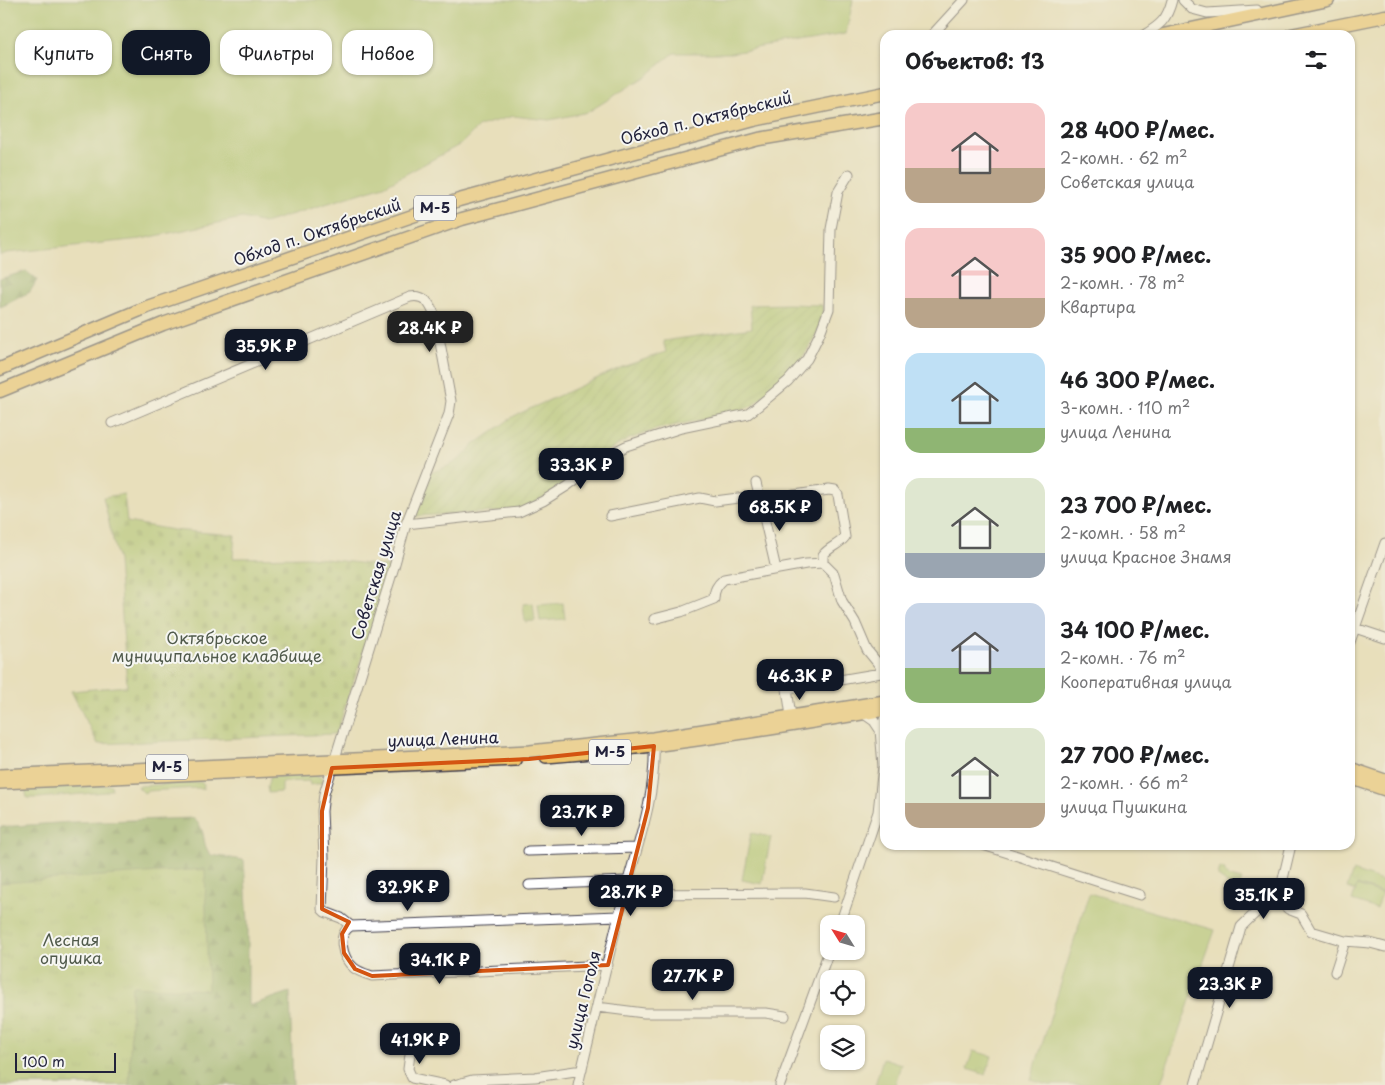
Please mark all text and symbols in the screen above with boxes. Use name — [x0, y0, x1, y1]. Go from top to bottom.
chip: Купить — [15, 30, 112, 75]
chip: Снять — [122, 30, 210, 75]
chip: Фильтры — [220, 30, 332, 75]
chip: Новое — [342, 30, 433, 75]
text: Объектов: 13 — [905, 44, 1045, 76]
icon: filters — [1302, 46, 1330, 74]
street label: Обход п. Октябрьский — [618, 84, 794, 150]
text: 28 400 ₽/мес. — [1060, 113, 1215, 145]
icon: home — [945, 123, 1005, 183]
text: 2-комн. · 62 m² — [1060, 145, 1187, 169]
text: Советская улица — [1060, 169, 1194, 193]
street label: Обход п. Октябрьский — [230, 191, 404, 271]
road number: М-5 — [414, 196, 456, 220]
text: 35 900 ₽/мес. — [1060, 238, 1211, 270]
icon: home — [945, 248, 1005, 308]
text: 2-комн. · 78 m² — [1060, 270, 1185, 294]
text: Квартира — [1060, 294, 1135, 318]
pin: 28.4K ₽ — [384, 310, 476, 353]
text: 28.4K ₽ — [398, 315, 462, 339]
pin: 35.9K ₽ — [220, 328, 312, 371]
text: 35.9K ₽ — [236, 333, 296, 357]
text: 46 300 ₽/мес. — [1060, 363, 1215, 395]
icon: home — [945, 373, 1005, 433]
text: 3-комн. · 110 m² — [1060, 395, 1190, 419]
text: улица Ленина — [1060, 419, 1171, 443]
pin: 33.3K ₽ — [535, 448, 627, 490]
text: 33.3K ₽ — [550, 452, 612, 476]
text: 23 700 ₽/мес. — [1060, 488, 1212, 520]
pin: 68.5K ₽ — [734, 490, 826, 532]
text: 68.5K ₽ — [749, 494, 811, 518]
icon: home — [945, 498, 1005, 558]
street label: Советская улица — [344, 507, 406, 642]
text: 2-комн. · 58 m² — [1060, 520, 1186, 544]
text: улица Красное Знамя — [1060, 544, 1232, 568]
text: 34 100 ₽/мес. — [1060, 613, 1210, 645]
icon: home — [945, 623, 1005, 683]
park label: Октябрьское муниципальное кладбище — [112, 625, 322, 667]
text: 2-комн. · 76 m² — [1060, 645, 1185, 669]
pin: 46.3K ₽ — [754, 658, 846, 701]
text: 46.3K ₽ — [768, 663, 832, 687]
text: Кооперативная улица — [1060, 669, 1232, 693]
street label: улица Ленина — [387, 724, 499, 752]
text: 27 700 ₽/мес. — [1060, 738, 1210, 770]
road number: М-5 — [589, 740, 631, 764]
icon: home — [945, 748, 1005, 808]
road number: М-5 — [146, 754, 188, 780]
text: 2-комн. · 66 m² — [1060, 770, 1189, 794]
pin: 23.7K ₽ — [536, 794, 628, 837]
text: улица Пушкина — [1060, 794, 1187, 818]
text: 23.7K ₽ — [551, 799, 613, 823]
pin: 32.9K ₽ — [362, 870, 454, 912]
text: 32.9K ₽ — [377, 874, 439, 898]
pin: 28.7K ₽ — [585, 874, 677, 917]
pin: 35.1K ₽ — [1218, 878, 1310, 920]
text: 28.7K ₽ — [600, 879, 662, 903]
text: 35.1K ₽ — [1235, 882, 1293, 906]
north arrow — [820, 915, 865, 960]
map controls — [820, 915, 865, 1070]
park label: Лесная опушка — [40, 927, 102, 969]
pin: 34.1K ₽ — [394, 942, 486, 985]
text: 34.1K ₽ — [410, 947, 470, 971]
street label: улица Гоголя — [558, 948, 606, 1052]
pin: 27.7K ₽ — [647, 958, 739, 1001]
text: 27.7K ₽ — [663, 963, 723, 987]
pin: 23.3K ₽ — [1184, 966, 1276, 1009]
button: locate — [820, 970, 865, 1015]
text: 23.3K ₽ — [1199, 971, 1261, 995]
pin: 41.9K ₽ — [374, 1022, 466, 1065]
button: layers — [820, 1025, 865, 1070]
text: 41.9K ₽ — [391, 1027, 449, 1051]
scale bar — [15, 1050, 116, 1073]
text: 100 m — [22, 1051, 65, 1072]

